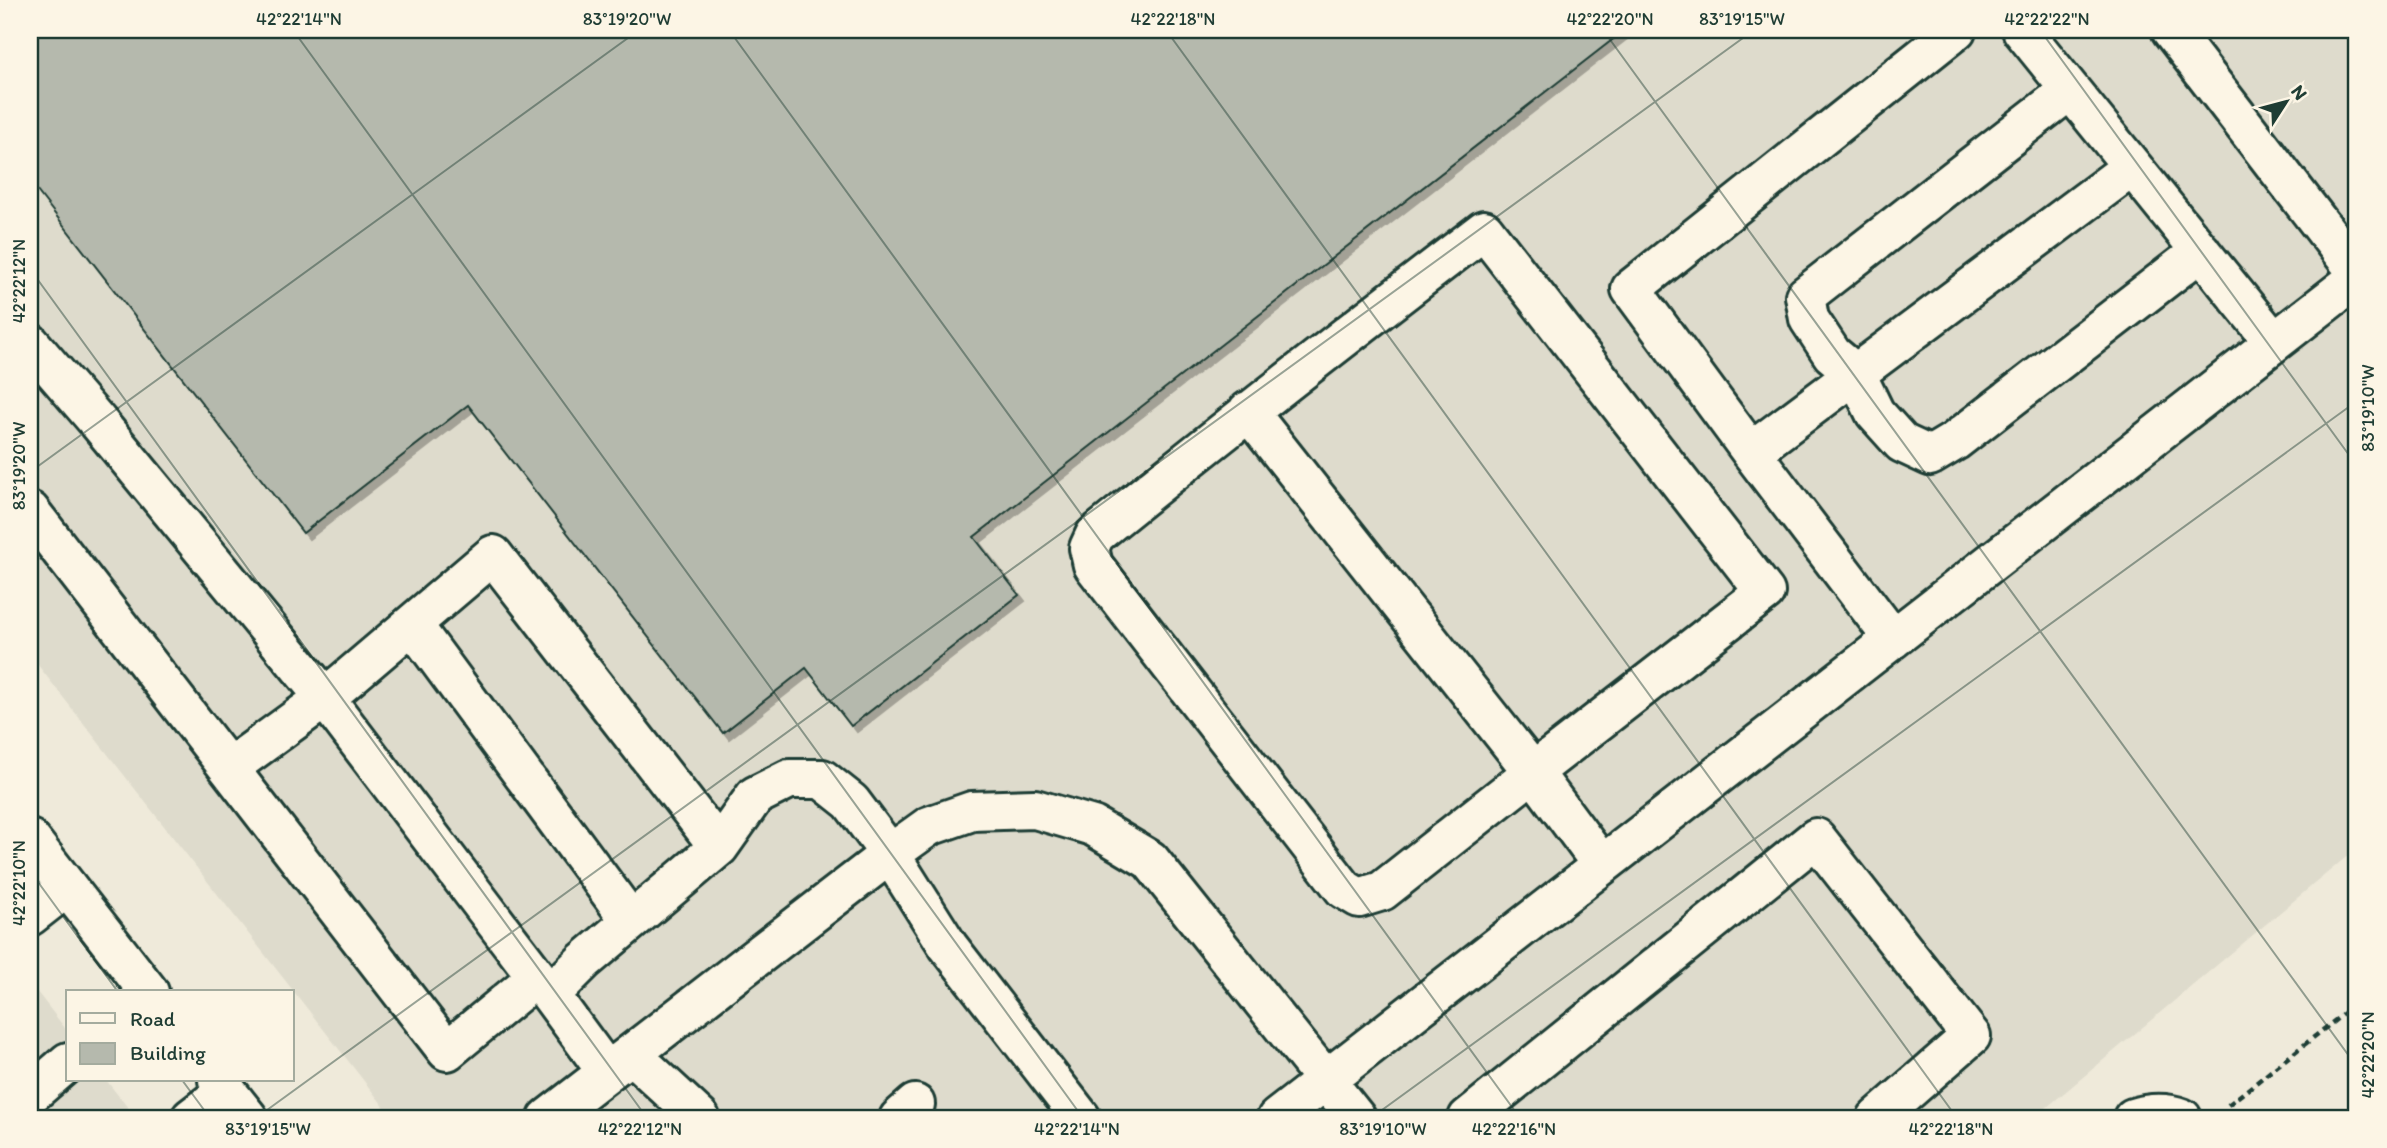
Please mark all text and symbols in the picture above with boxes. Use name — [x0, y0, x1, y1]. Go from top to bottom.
text: 42°22'14"N — [256, 8, 342, 30]
text: 83°19'20"W — [583, 8, 671, 30]
text: 42°22'18"N — [1131, 8, 1215, 30]
text: 42°22'20"N — [1566, 8, 1654, 30]
text: 83°19'15"W — [1699, 8, 1785, 30]
text: 42°22'22"N — [2004, 8, 2090, 30]
north arrow — [2250, 66, 2320, 136]
text: N — [2286, 80, 2312, 104]
text: 42°22'12"N — [8, 239, 30, 323]
text: 83°19'10"W — [2357, 364, 2379, 452]
text: 83°19'20"W — [8, 422, 30, 510]
text: 42°22'10"N — [8, 840, 30, 926]
legend — [66, 990, 294, 1082]
text: Road — [130, 1006, 176, 1031]
text: 42°22'20"N — [2357, 1011, 2379, 1099]
text: Building — [130, 1040, 206, 1065]
text: 83°19'15"W — [225, 1118, 311, 1140]
text: 42°22'12"N — [598, 1118, 682, 1140]
text: 42°22'14"N — [1034, 1118, 1120, 1140]
text: 83°19'10"W — [1339, 1118, 1427, 1140]
text: 42°22'16"N — [1472, 1118, 1556, 1140]
text: 42°22'18"N — [1909, 1118, 1993, 1140]

